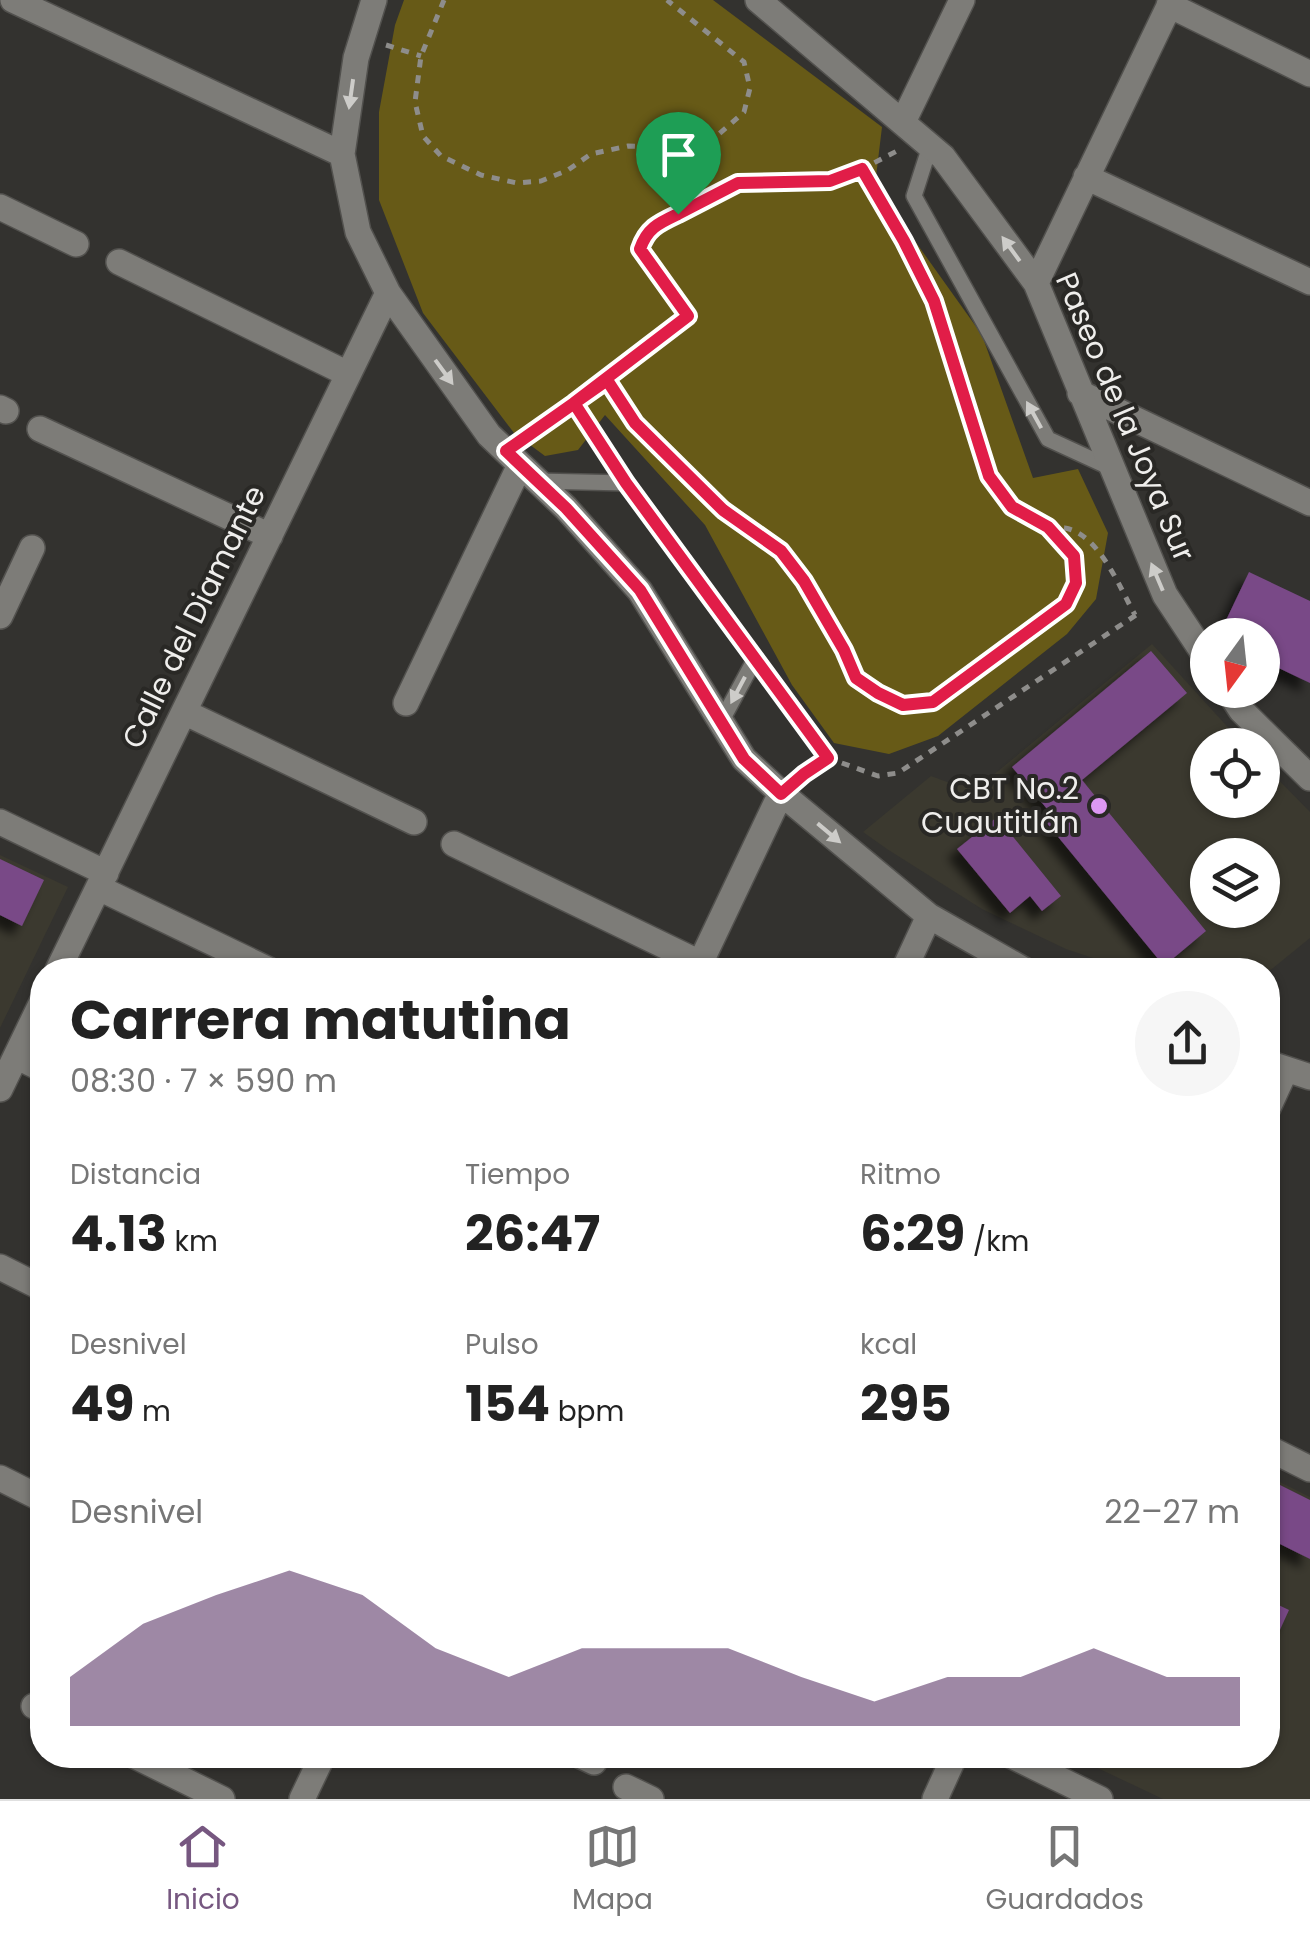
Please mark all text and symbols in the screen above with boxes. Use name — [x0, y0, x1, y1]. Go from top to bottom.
one-way arrow — [343, 79, 359, 111]
pin — [636, 112, 721, 215]
icon: arrive — [651, 127, 706, 182]
one-way arrow — [1001, 236, 1021, 262]
street label: Paseo de la Joya Sur — [1045, 266, 1206, 568]
one-way arrow — [434, 359, 453, 386]
one-way arrow — [1026, 400, 1043, 429]
street label: Calle del Diamante — [111, 478, 276, 756]
one-way arrow — [1149, 562, 1165, 591]
north arrow — [1190, 618, 1280, 708]
map controls — [1190, 618, 1280, 928]
one-way arrow — [730, 675, 747, 704]
button: locate — [1190, 728, 1280, 818]
place label: CBT No.2 Cuautitlán — [921, 767, 1079, 844]
marker: CBT No.2 Cuautitlán — [1088, 795, 1110, 817]
one-way arrow — [817, 822, 842, 844]
button: layers — [1190, 838, 1280, 928]
text: Carrera matutina — [70, 981, 571, 1058]
button: share — [1135, 991, 1240, 1096]
text: 08:30 · 7 × 590 m — [70, 1058, 337, 1103]
text: Distancia — [70, 1155, 201, 1194]
text: Tiempo — [465, 1155, 570, 1194]
text: Ritmo — [860, 1155, 941, 1194]
text: 4.13 — [70, 1198, 167, 1269]
text: 26:47 — [465, 1198, 600, 1269]
text: 6:29 — [860, 1198, 965, 1269]
text: km — [167, 1222, 218, 1261]
text: /km — [965, 1222, 1029, 1261]
text: Desnivel — [70, 1325, 187, 1364]
text: Pulso — [465, 1325, 539, 1364]
text: kcal — [860, 1325, 917, 1364]
text: 49 — [70, 1368, 135, 1439]
text: 154 — [465, 1368, 550, 1439]
text: 295 — [860, 1368, 952, 1439]
text: m — [135, 1392, 171, 1431]
text: bpm — [550, 1392, 624, 1431]
text: Desnivel — [70, 1489, 203, 1534]
text: 22–27 m — [1104, 1489, 1240, 1534]
tab: Inicio — [166, 1819, 240, 1921]
tab: Mapa — [572, 1819, 653, 1921]
tab: Guardados — [985, 1819, 1144, 1921]

